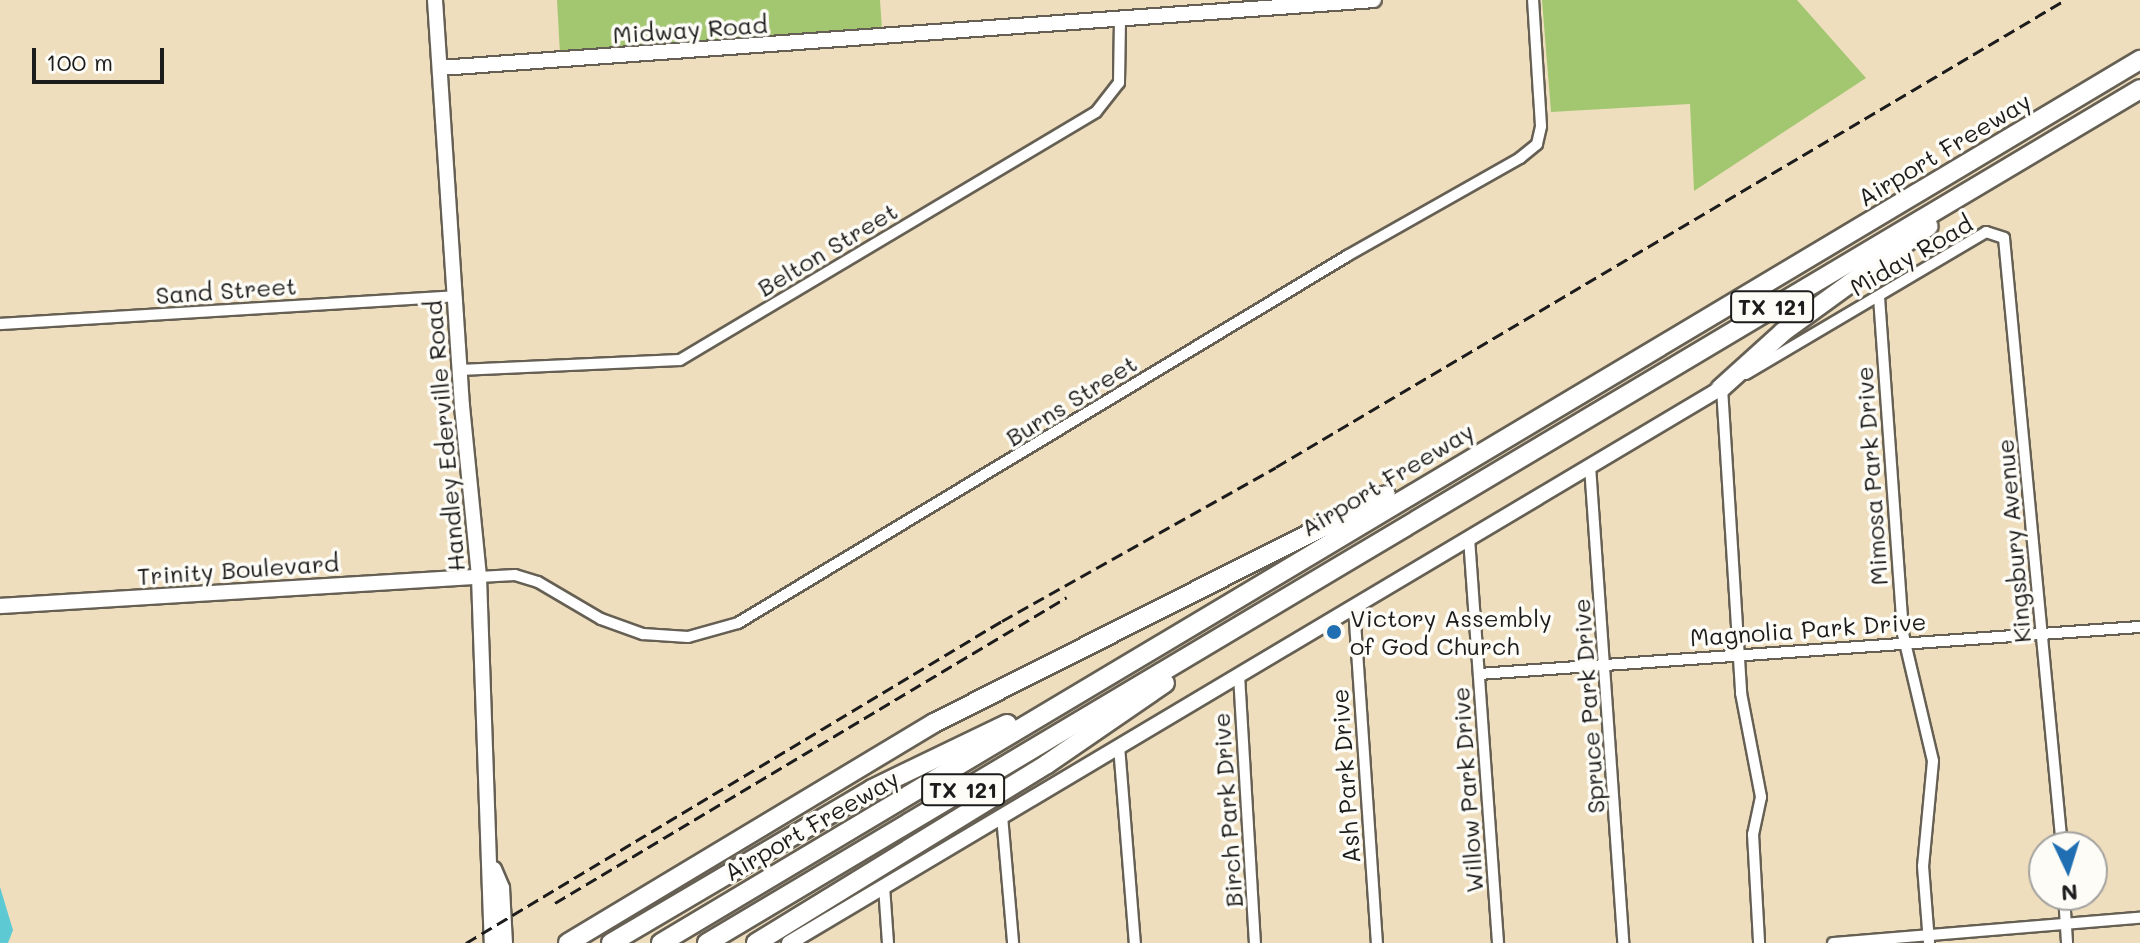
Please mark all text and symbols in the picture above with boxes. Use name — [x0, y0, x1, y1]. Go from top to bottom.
street label: Midway Road — [612, 9, 768, 49]
scale bar — [36, 32, 168, 82]
text: 100 m — [46, 46, 113, 77]
street label: Airport Freeway — [1852, 86, 2036, 212]
street label: Belton Street — [752, 196, 902, 302]
street label: Miday Road — [1845, 208, 1977, 302]
street label: Sand Street — [155, 271, 297, 309]
road number: TX 121 — [1730, 289, 1814, 325]
street label: Handley Ederville Road — [418, 299, 470, 573]
street label: Burns Street — [1000, 348, 1142, 452]
street label: Mimosa Park Drive — [1849, 365, 1893, 587]
street label: Airport Freeway — [1295, 416, 1479, 542]
street label: Kingsbury Avenue — [1990, 438, 2036, 644]
street label: Trinity Boulevard — [136, 548, 340, 590]
street label: Spruce Park Drive — [1566, 597, 1610, 815]
place label: Victory Assembly of God Church — [1350, 604, 1552, 660]
street label: Magnolia Park Drive — [1689, 606, 1927, 652]
marker: Victory Assembly of God Church — [1325, 623, 1343, 641]
street label: Willow Park Drive — [1445, 686, 1489, 894]
street label: Ash Park Drive — [1325, 688, 1365, 864]
street label: Birch Park Drive — [1206, 712, 1248, 908]
street label: Airport Freeway — [719, 763, 903, 887]
road number: TX 121 — [921, 772, 1005, 808]
north arrow — [2028, 831, 2108, 911]
text: N — [2060, 878, 2079, 908]

